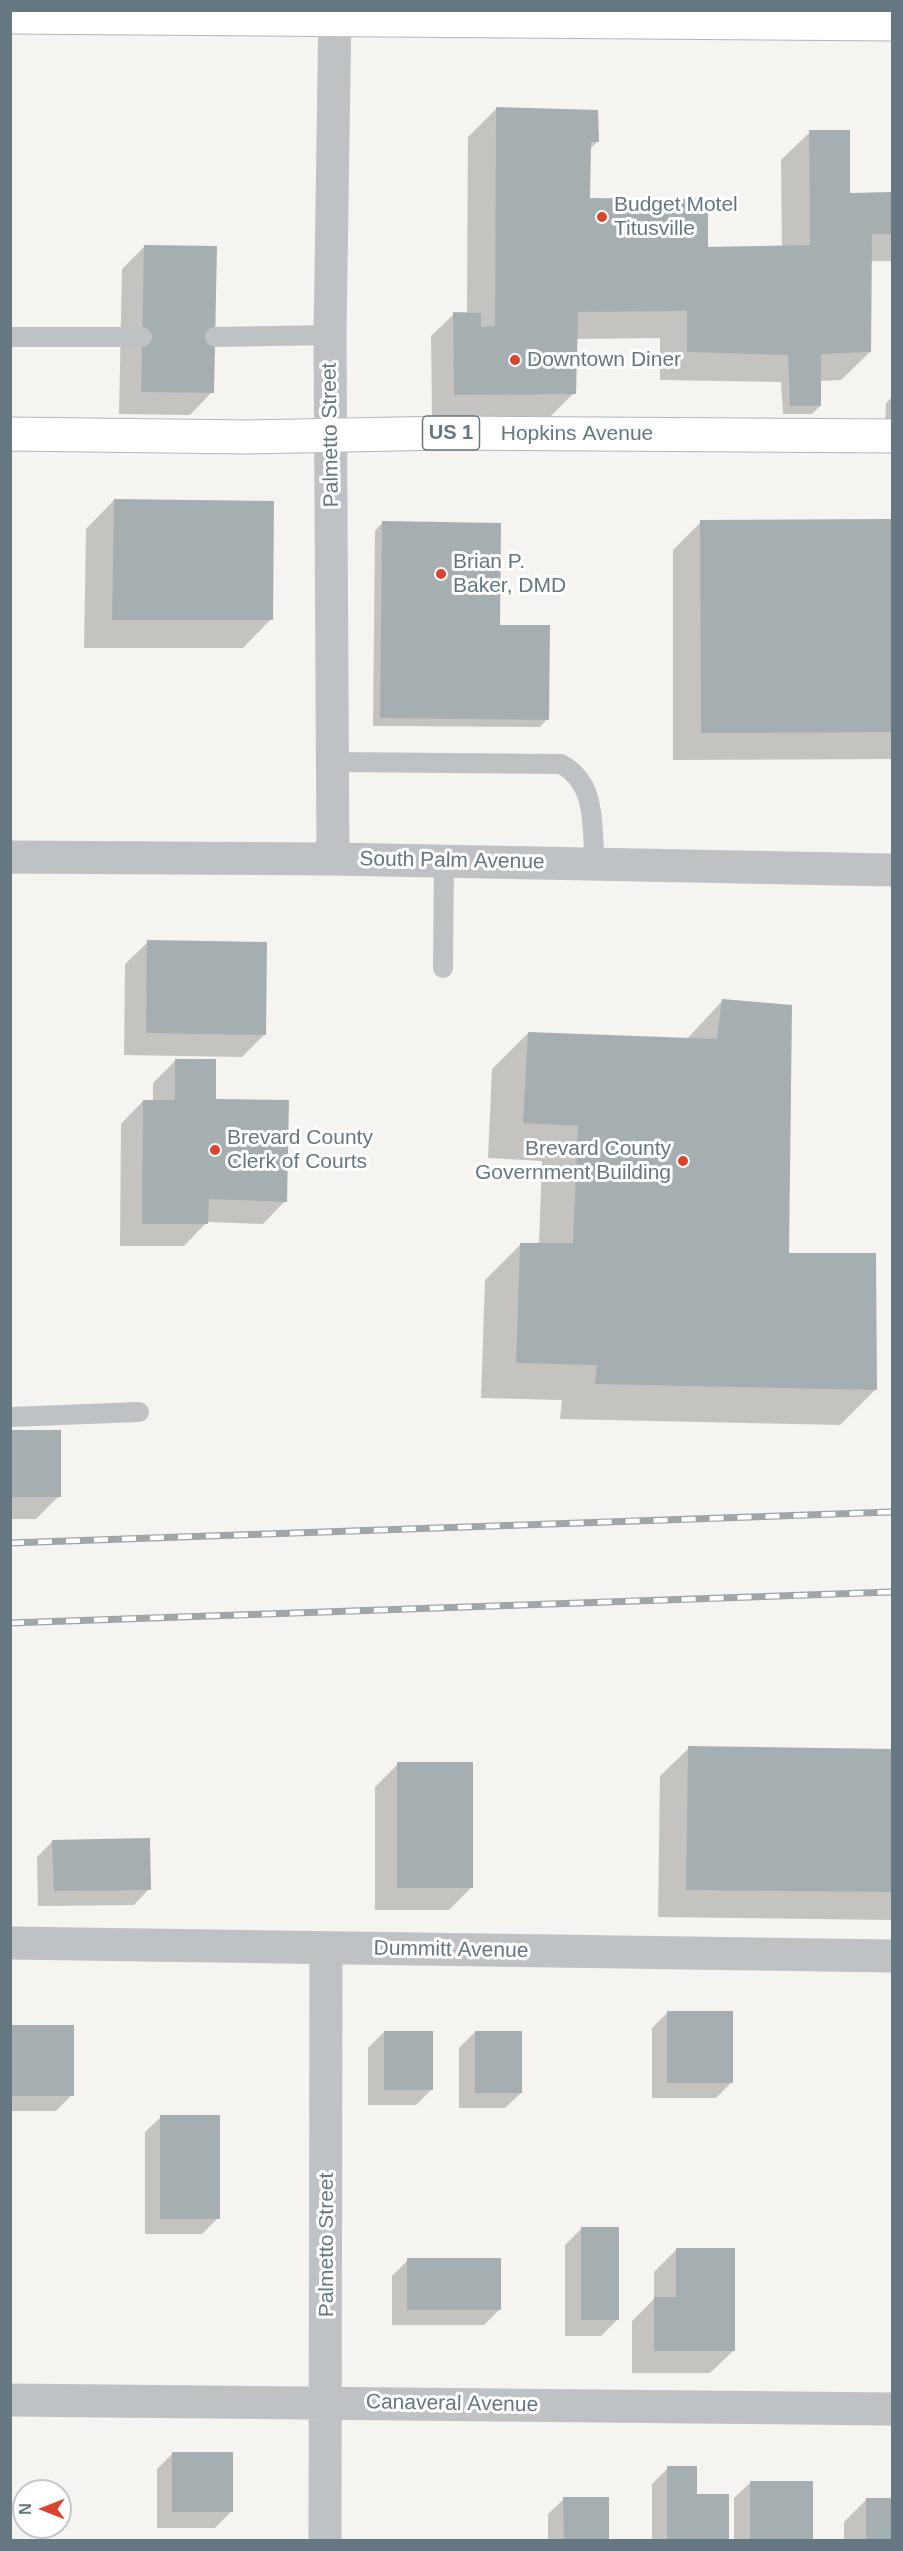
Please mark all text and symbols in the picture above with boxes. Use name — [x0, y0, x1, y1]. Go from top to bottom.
place label: Budget Motel Titusville — [614, 192, 738, 242]
marker: Budget Motel Titusville — [595, 210, 609, 224]
place label: Downtown Diner — [527, 347, 681, 373]
marker: Downtown Diner — [508, 353, 522, 367]
street label: Palmetto Street — [317, 362, 345, 508]
road number: US 1 — [422, 416, 480, 450]
street label: Hopkins Avenue — [501, 421, 653, 447]
place label: Brian P. Baker, DMD — [453, 549, 566, 599]
marker: Brian P. Baker, DMD — [434, 567, 448, 581]
street label: South Palm Avenue — [359, 847, 545, 875]
place label: Brevard County Clerk of Courts — [227, 1125, 373, 1175]
place label: Brevard County Government Building — [475, 1136, 671, 1186]
marker: Brevard County Clerk of Courts — [208, 1143, 222, 1157]
marker: Brevard County Government Building — [676, 1154, 690, 1168]
street label: Dummitt Avenue — [373, 1936, 529, 1964]
street label: Palmetto Street — [314, 2173, 340, 2317]
street label: Canaveral Avenue — [366, 2390, 538, 2418]
north arrow — [12, 2479, 72, 2539]
text: N — [17, 2503, 34, 2515]

